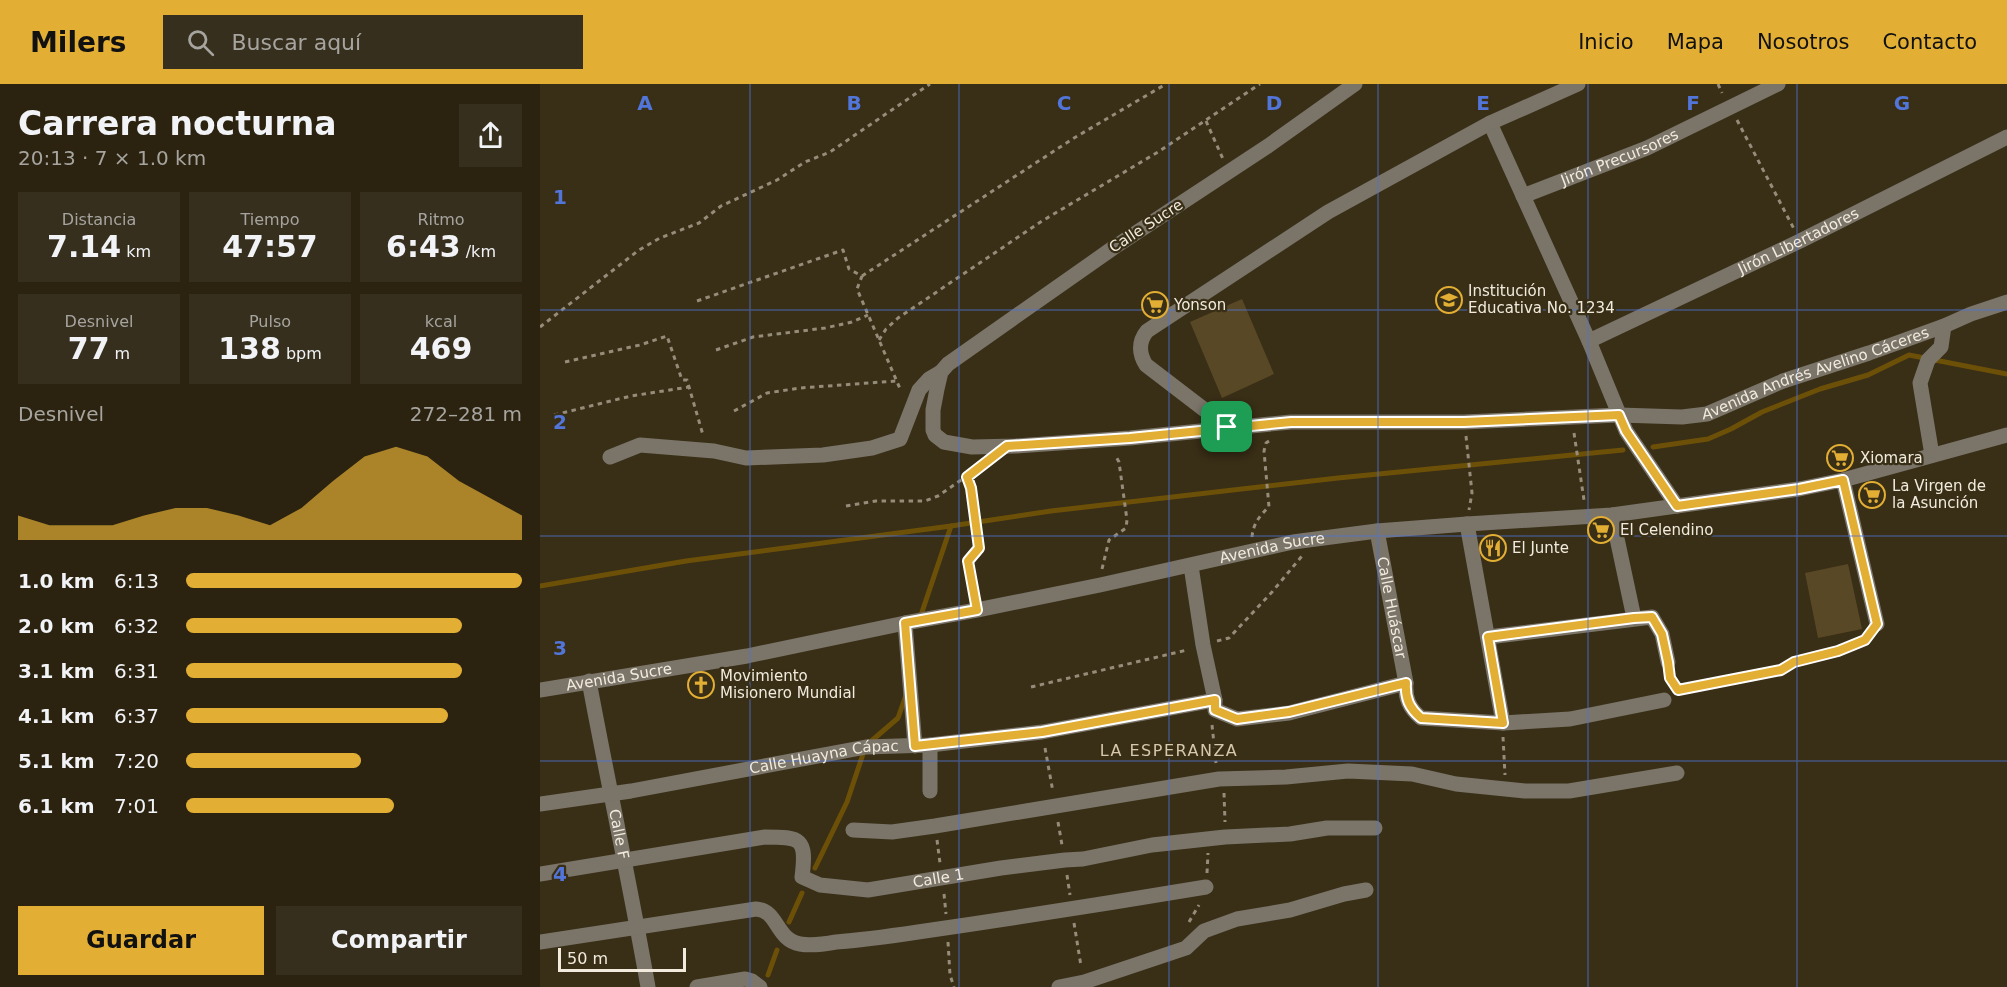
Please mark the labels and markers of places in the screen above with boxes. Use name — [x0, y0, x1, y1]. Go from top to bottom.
place label: Institución Educativa No. 1234 — [1468, 282, 1615, 317]
school or university icon: Institución Educativa No. 1234 — [1434, 285, 1464, 315]
supermarket icon: Yonson — [1140, 290, 1170, 320]
place label: Yonson — [1173, 296, 1226, 314]
pin — [1201, 401, 1252, 452]
supermarket icon: Xiomara — [1825, 443, 1855, 473]
place label: Xiomara — [1860, 449, 1923, 467]
place label: La Virgen de la Asunción — [1892, 477, 1986, 512]
supermarket icon: La Virgen de la Asunción — [1857, 480, 1887, 510]
supermarket icon: El Celendino — [1586, 515, 1616, 545]
place label: El Celendino — [1620, 521, 1713, 539]
restaurant icon: El Junte — [1478, 533, 1508, 563]
place label: El Junte — [1512, 539, 1569, 557]
place label: Movimiento Misionero Mundial — [720, 667, 856, 702]
church icon: Movimiento Misionero Mundial — [686, 670, 716, 700]

